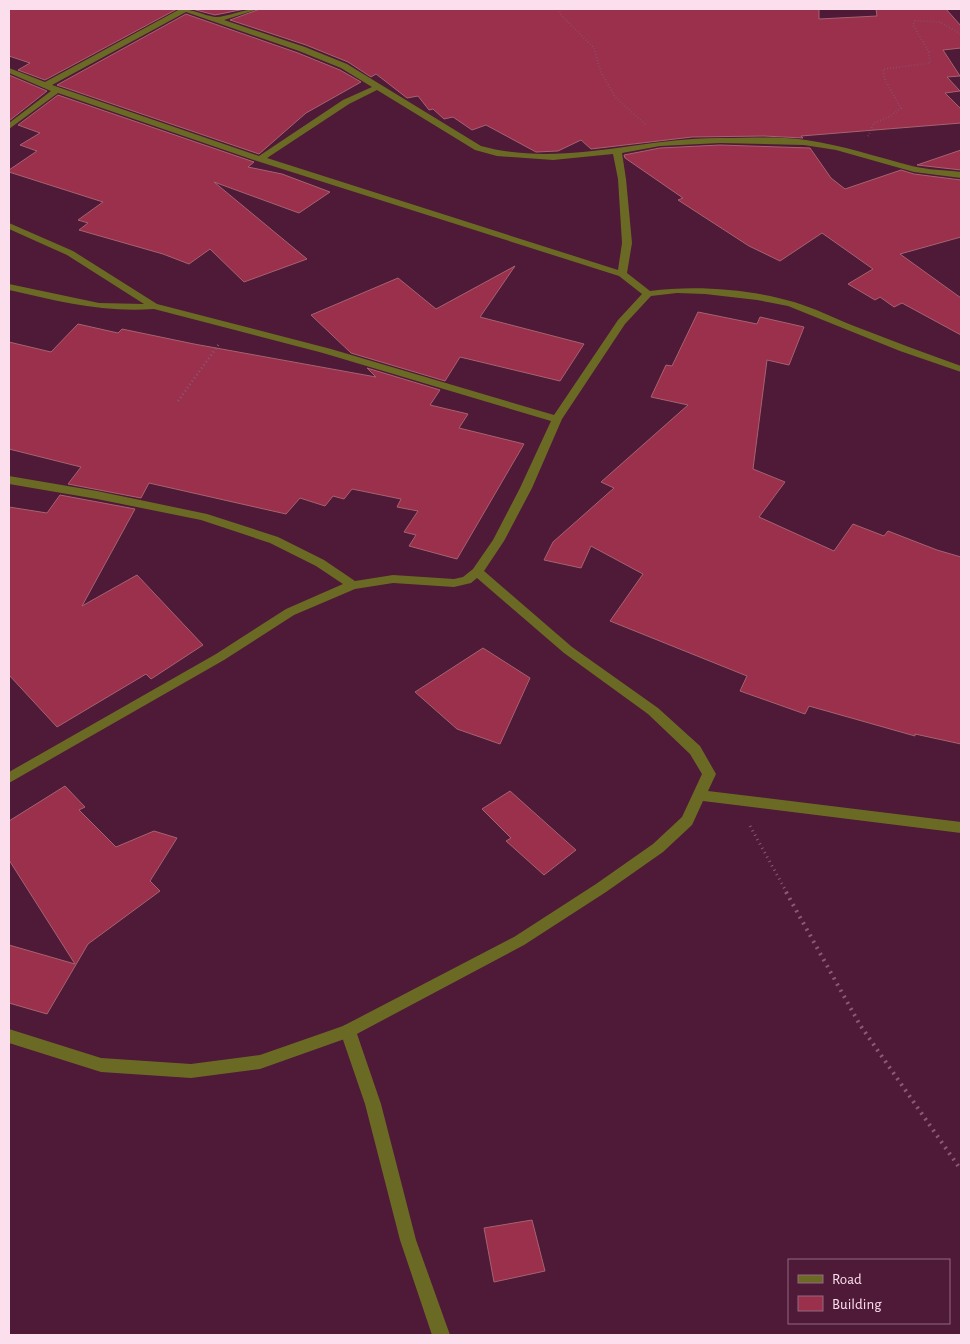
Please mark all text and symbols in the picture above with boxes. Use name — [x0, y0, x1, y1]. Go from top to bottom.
legend — [788, 1259, 950, 1324]
text: Road — [832, 1272, 862, 1287]
text: Building — [832, 1297, 882, 1312]

